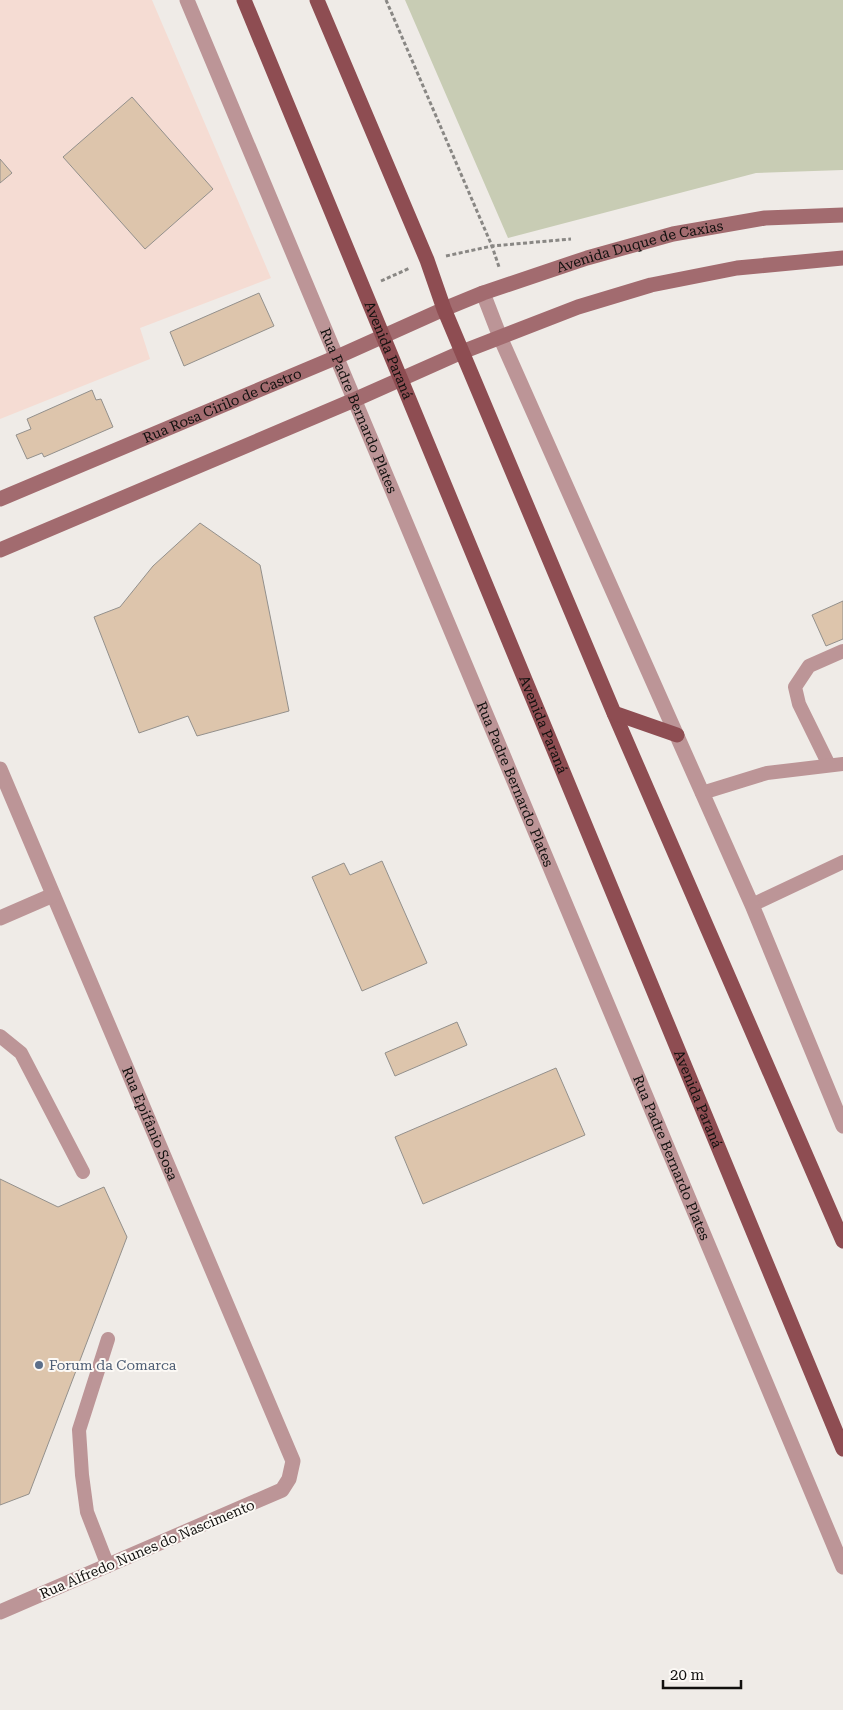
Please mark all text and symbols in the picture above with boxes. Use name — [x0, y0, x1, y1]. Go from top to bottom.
street label: Avenida Duque de Caxias — [554, 217, 725, 276]
street label: Avenida Paraná — [361, 299, 416, 402]
street label: Rua Padre Bernardo Plates — [317, 325, 401, 496]
street label: Rua Rosa Cirilo de Castro — [140, 365, 304, 446]
street label: Avenida Paraná — [516, 673, 571, 776]
street label: Rua Padre Bernardo Plates — [474, 699, 557, 869]
street label: Avenida Paraná — [671, 1047, 726, 1151]
street label: Rua Epifânio Sosa — [119, 1064, 181, 1183]
street label: Rua Padre Bernardo Plates — [630, 1073, 713, 1243]
place label: Forum da Comarca — [49, 1357, 177, 1373]
marker: Forum da Comarca — [33, 1359, 45, 1371]
street label: Rua Alfredo Nunes do Nascimento — [37, 1496, 257, 1602]
scale bar — [663, 1658, 740, 1690]
text: 20 m — [670, 1666, 705, 1684]

